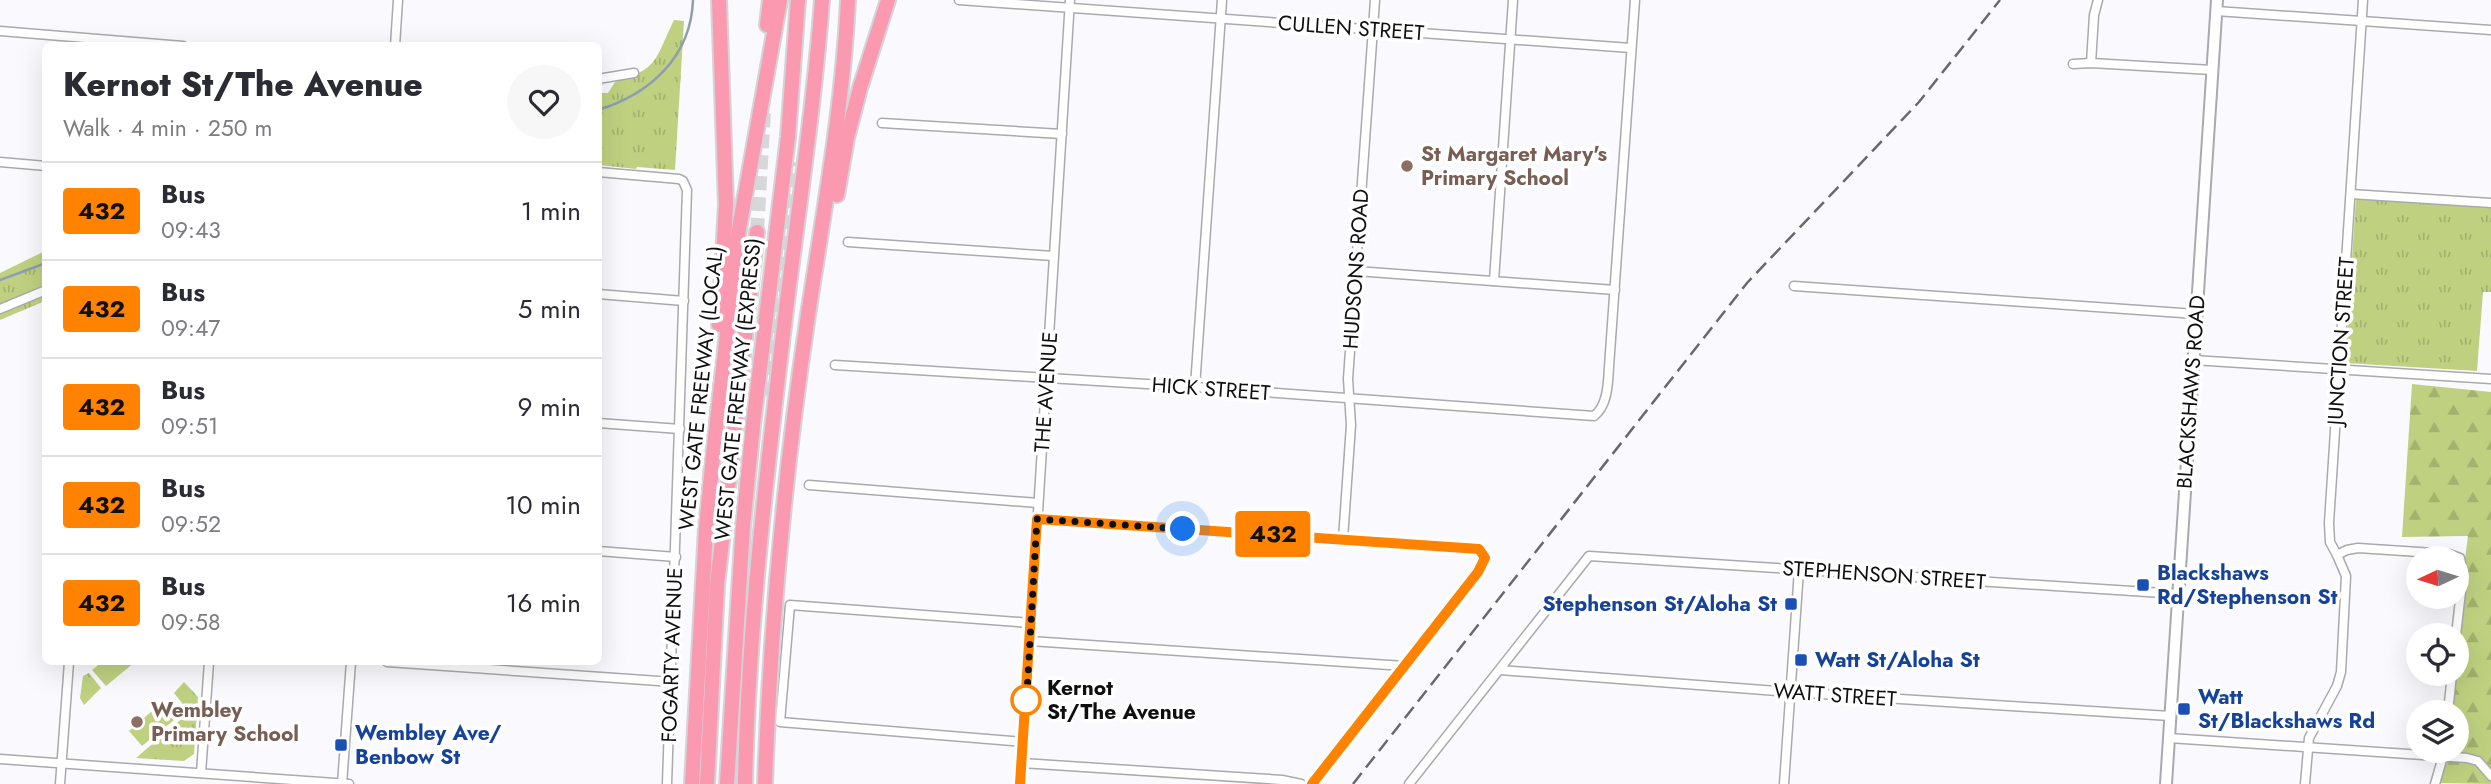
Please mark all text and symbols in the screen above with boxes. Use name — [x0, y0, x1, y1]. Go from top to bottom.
street label: CULLEN STREET — [1277, 8, 1425, 48]
text: Kernot St/The Avenue — [63, 61, 423, 108]
button: heart — [507, 65, 581, 139]
text: Walk · 4 min · 250 m — [63, 111, 272, 145]
place label: St Margaret Mary's Primary School — [1421, 139, 1607, 193]
marker: St Margaret Mary's Primary School — [1399, 158, 1415, 174]
text: Bus — [161, 175, 205, 213]
street label: HUDSONS ROAD — [1335, 188, 1377, 350]
text: 1 min — [521, 192, 581, 230]
text: 432 — [78, 193, 125, 228]
text: 09:43 — [161, 213, 221, 247]
street label: WEST GATE FREEWAY (EXPRESS) — [707, 236, 769, 542]
street label: WEST GATE FREEWAY (LOCAL) — [671, 244, 731, 532]
street label: JUNCTION STREET — [2320, 256, 2362, 429]
text: Bus — [161, 273, 205, 311]
text: 5 min — [518, 290, 581, 328]
text: 432 — [78, 291, 125, 326]
street label: BLACKSHAWS ROAD — [2169, 294, 2213, 490]
text: 09:47 — [161, 311, 220, 345]
street label: THE AVENUE — [1027, 331, 1065, 453]
street label: HICK STREET — [1151, 370, 1271, 408]
text: Bus — [161, 371, 205, 409]
text: 9 min — [518, 388, 581, 426]
text: 432 — [78, 389, 125, 424]
text: 09:51 — [161, 409, 218, 443]
text: Bus — [161, 469, 205, 507]
text: 10 min — [505, 486, 581, 524]
text: 432 — [78, 487, 125, 522]
text: 09:52 — [161, 507, 221, 541]
your location — [1165, 511, 1200, 546]
line badge: 432 — [1233, 511, 1313, 557]
text: 432 — [1249, 516, 1297, 551]
north arrow — [2406, 546, 2469, 609]
map controls — [2406, 546, 2469, 763]
street label: STEPHENSON STREET — [1781, 553, 1987, 597]
place label: Blackshaws Rd/Stephenson St — [2157, 558, 2338, 612]
text: Bus — [161, 567, 205, 605]
street label: FOGARTY AVENUE — [654, 567, 690, 743]
marker: Blackshaws Rd/Stephenson St — [2135, 577, 2151, 593]
text: 16 min — [506, 584, 581, 622]
text: 432 — [78, 585, 125, 620]
place label: Stephenson St/Aloha St — [1542, 589, 1777, 619]
marker: Stephenson St/Aloha St — [1783, 596, 1799, 612]
text: 09:58 — [161, 605, 220, 639]
button: locate — [2406, 623, 2469, 686]
place label: Watt St/Aloha St — [1815, 645, 1980, 675]
marker: Watt St/Aloha St — [1793, 652, 1809, 668]
place label: Kernot St/The Avenue — [1047, 673, 1196, 727]
street label: WATT STREET — [1772, 676, 1898, 714]
place label: Watt St/Blackshaws Rd — [2198, 682, 2375, 736]
marker: Kernot St/The Avenue — [1011, 685, 1041, 715]
place label: Wembley Primary School — [151, 695, 299, 749]
button: layers — [2406, 700, 2469, 763]
marker: Watt St/Blackshaws Rd — [2176, 701, 2192, 717]
marker: Wembley Primary School — [129, 714, 145, 730]
place label: Wembley Ave/ Benbow St — [355, 718, 502, 772]
marker: Wembley Ave/ Benbow St — [333, 737, 349, 753]

